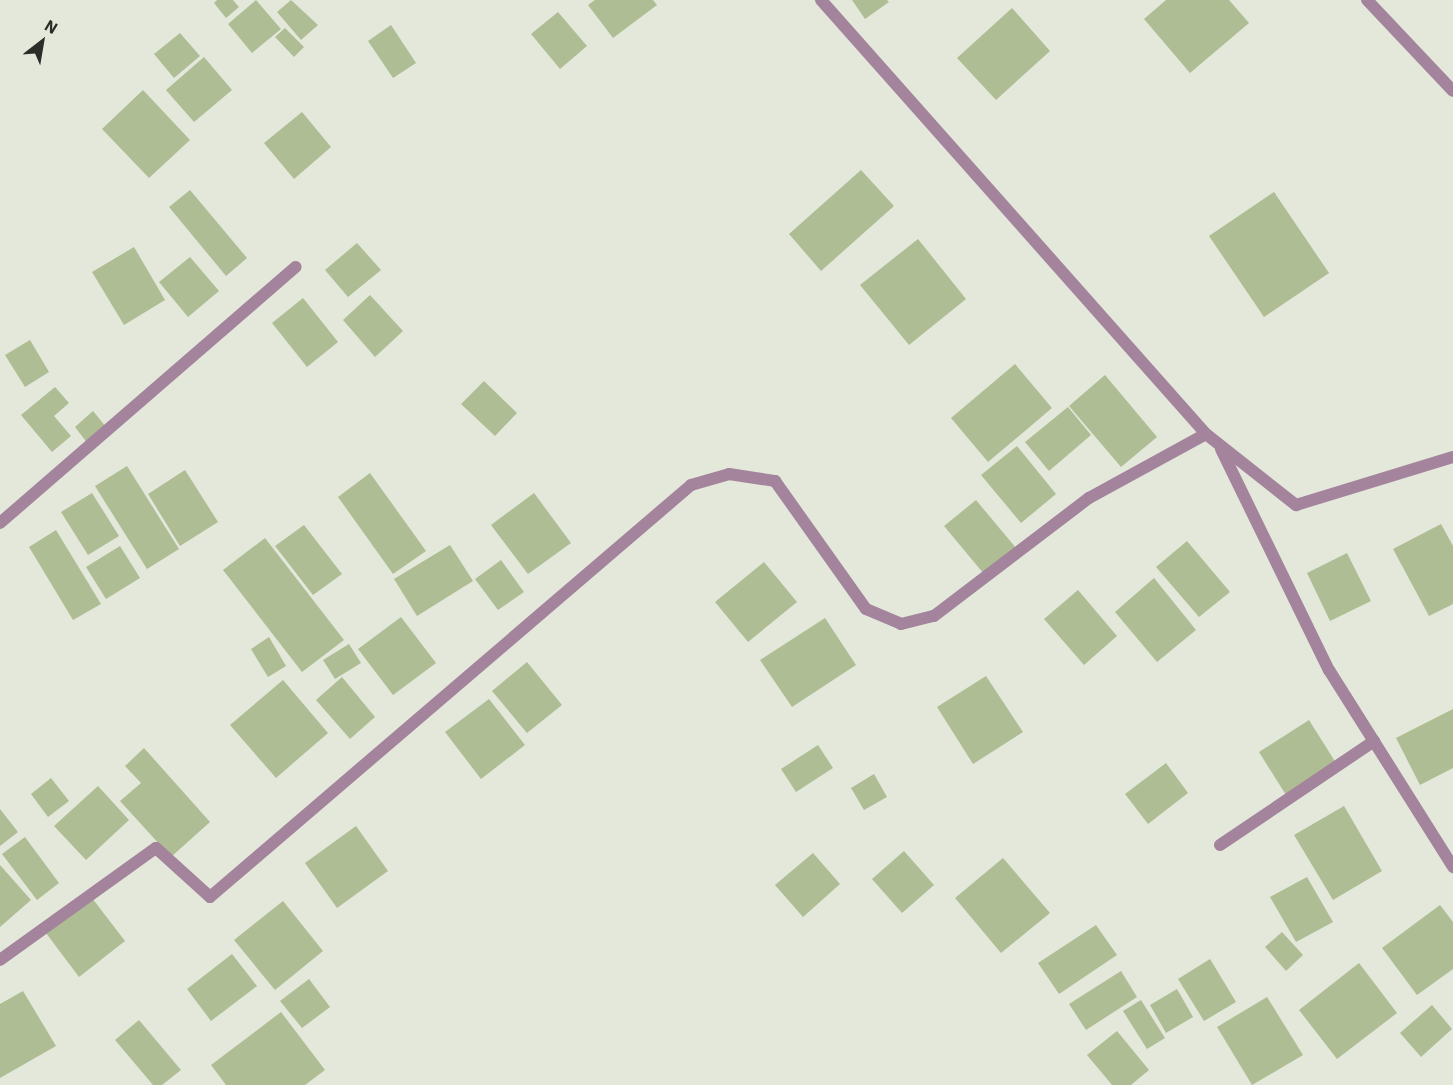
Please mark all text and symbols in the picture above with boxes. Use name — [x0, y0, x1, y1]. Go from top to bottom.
north arrow — [12, 12, 72, 72]
text: N — [41, 15, 61, 38]

